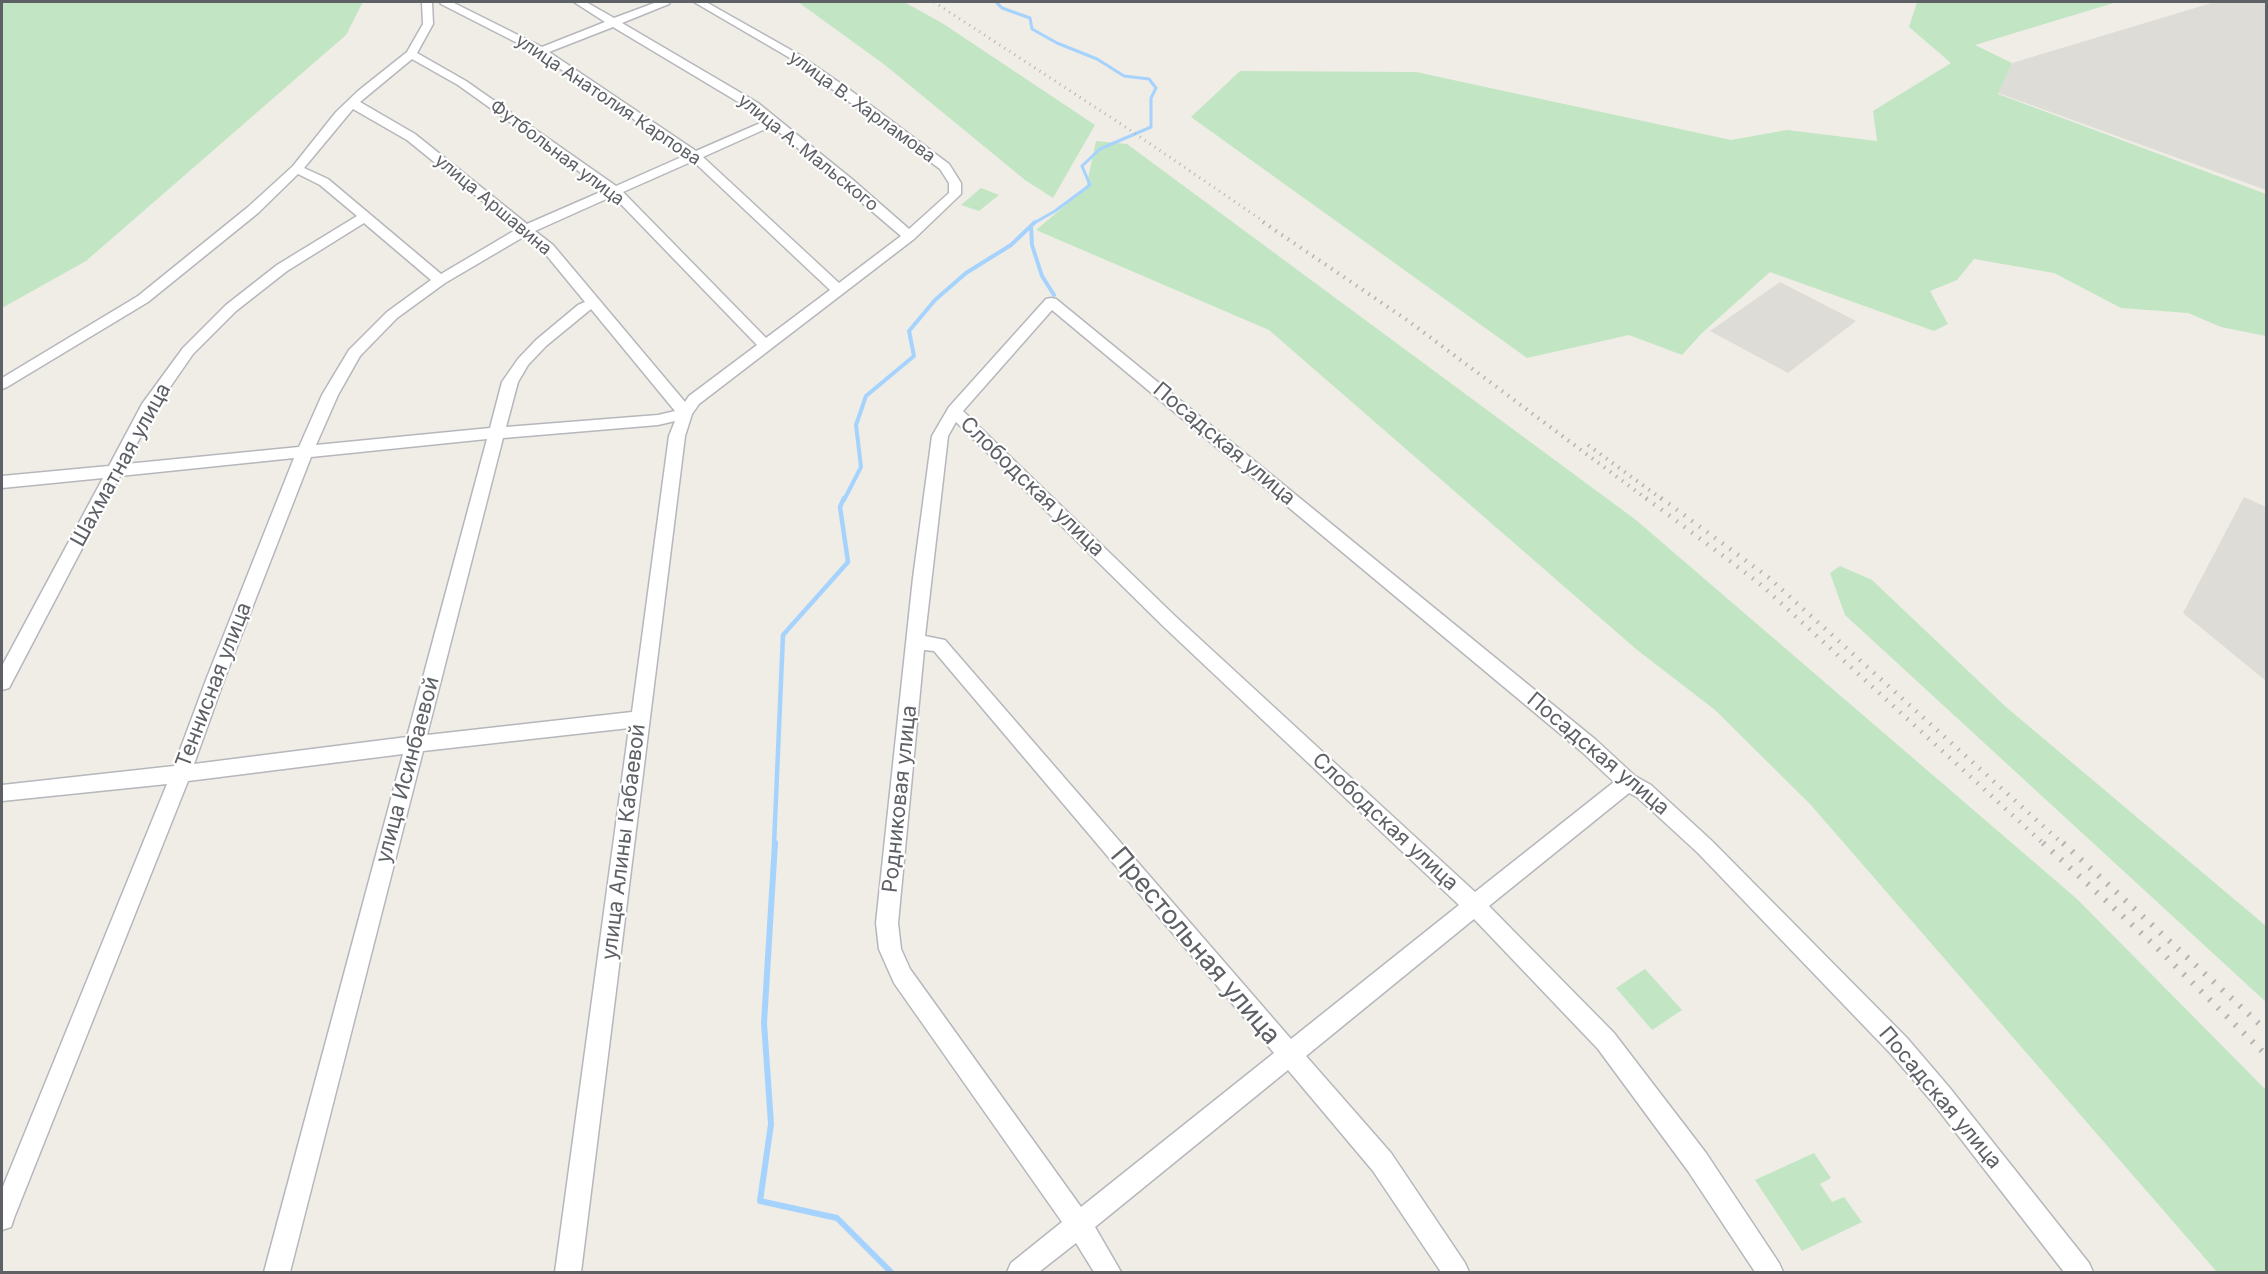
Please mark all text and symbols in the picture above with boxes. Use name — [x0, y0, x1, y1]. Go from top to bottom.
street label: улица Анатолия Карпова — [511, 30, 705, 170]
street label: улица В. Харламова — [784, 47, 940, 167]
street label: улица А. Мальского — [733, 90, 883, 216]
street label: Футбольная улица — [486, 95, 628, 211]
street label: улица Аршавина — [430, 150, 556, 260]
street label: Посадская улица — [1148, 377, 1300, 511]
street label: Шахматная улица — [66, 379, 176, 551]
street label: Слободская улица — [955, 412, 1109, 562]
street label: Теннисная улица — [171, 599, 257, 771]
street label: улица Исинбаевой — [371, 674, 445, 866]
street label: Посадская улица — [1522, 687, 1674, 821]
street label: Родниковая улица — [878, 704, 922, 894]
street label: улица Алины Кабаевой — [597, 723, 651, 961]
street label: Слободская улица — [1307, 748, 1463, 896]
street label: Престольная улица — [1103, 841, 1287, 1051]
street label: Посадская улица — [1873, 1022, 2007, 1174]

